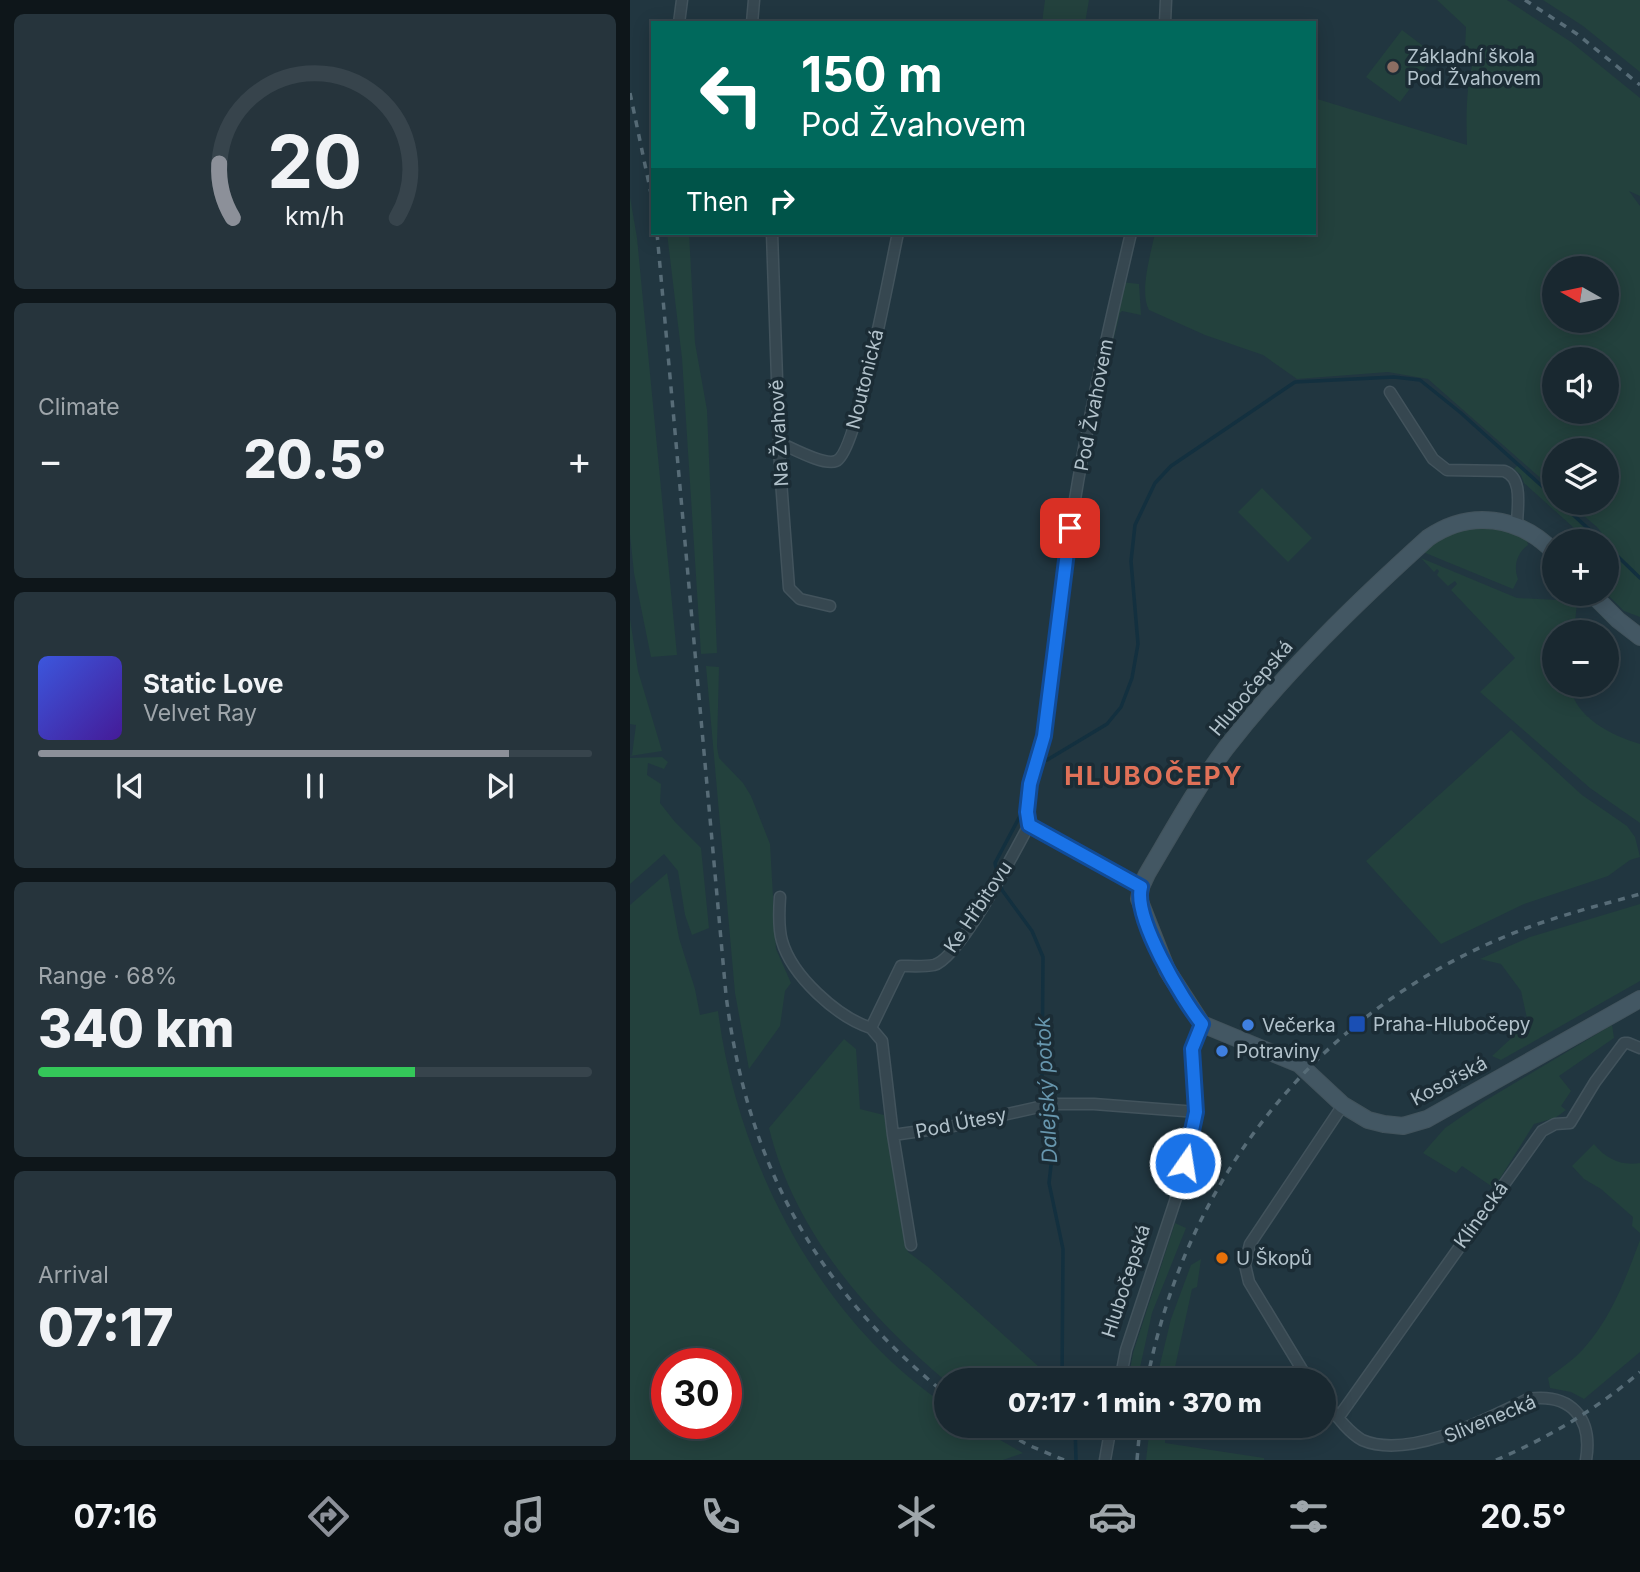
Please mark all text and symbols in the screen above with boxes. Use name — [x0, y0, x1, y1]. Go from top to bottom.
text: 150 m — [801, 45, 943, 104]
place label: Základní škola Pod Žvahovem — [1407, 45, 1541, 90]
icon: left — [686, 49, 777, 140]
marker: Základní škola Pod Žvahovem — [1385, 59, 1401, 75]
text: Pod Žvahovem — [801, 105, 1027, 144]
text: 20 — [268, 117, 362, 206]
icon: right — [763, 182, 801, 220]
text: Then — [686, 186, 749, 217]
text: km/h — [285, 200, 345, 230]
north arrow — [1542, 256, 1619, 332]
map controls — [1542, 256, 1619, 697]
street label: Noutonická — [841, 327, 889, 431]
street label: Pod Žvahovem — [1070, 337, 1118, 473]
button: sound — [1542, 347, 1619, 424]
street label: Na Žvahově — [765, 379, 793, 487]
text: Climate — [38, 393, 120, 421]
text: 20.5° — [243, 428, 387, 491]
text: − — [38, 437, 63, 483]
text: + — [567, 437, 592, 483]
button: layers — [1542, 438, 1619, 515]
pin — [1040, 498, 1100, 558]
icon: arrive — [1051, 509, 1089, 547]
button: + — [1542, 529, 1619, 606]
button: − — [1542, 620, 1619, 697]
street label: Hlubočepská — [1204, 636, 1298, 740]
text: Static Love — [143, 668, 284, 699]
text: Velvet Ray — [143, 699, 257, 727]
district label: HLUBOČEPY — [1064, 760, 1244, 791]
icon: previous — [111, 767, 149, 805]
icon: pause — [296, 767, 334, 805]
icon: next — [481, 767, 519, 805]
street label: Ke Hřbitovu — [939, 857, 1017, 957]
text: Range · 68% — [38, 962, 177, 990]
text: 340 km — [38, 997, 234, 1060]
place label: Praha-Hlubočepy — [1373, 1013, 1531, 1036]
place label: Večerka — [1262, 1014, 1336, 1037]
marker: Praha-Hlubočepy — [1347, 1014, 1367, 1034]
water label: Dalejský potok — [1030, 1016, 1062, 1164]
marker: Večerka — [1240, 1017, 1256, 1033]
place label: Potraviny — [1236, 1040, 1320, 1063]
marker: Potraviny — [1214, 1043, 1230, 1059]
street label: Kosořská — [1407, 1051, 1491, 1111]
street label: Pod Útesy — [913, 1102, 1009, 1143]
position arrow — [1148, 1126, 1222, 1200]
street label: Klínecká — [1449, 1177, 1513, 1253]
street label: Hlubočepská — [1097, 1221, 1155, 1341]
place label: U Škopů — [1236, 1247, 1312, 1270]
marker: U Škopů — [1214, 1250, 1230, 1266]
text: Arrival — [38, 1261, 109, 1289]
text: 07:17 — [38, 1296, 174, 1359]
speed limit sign: 30 — [651, 1348, 742, 1439]
text: 07:17 · 1 min · 370 m — [1008, 1387, 1262, 1418]
street label: Slivenecká — [1441, 1390, 1539, 1448]
icon: directions — [304, 1492, 353, 1541]
icon: music — [500, 1492, 549, 1541]
icon: phone — [696, 1492, 745, 1541]
icon: climate — [892, 1492, 941, 1541]
icon: car — [1088, 1492, 1137, 1541]
icon: filters — [1284, 1492, 1333, 1541]
text: 07:16 — [73, 1497, 157, 1536]
text: 20.5° — [1480, 1497, 1566, 1536]

